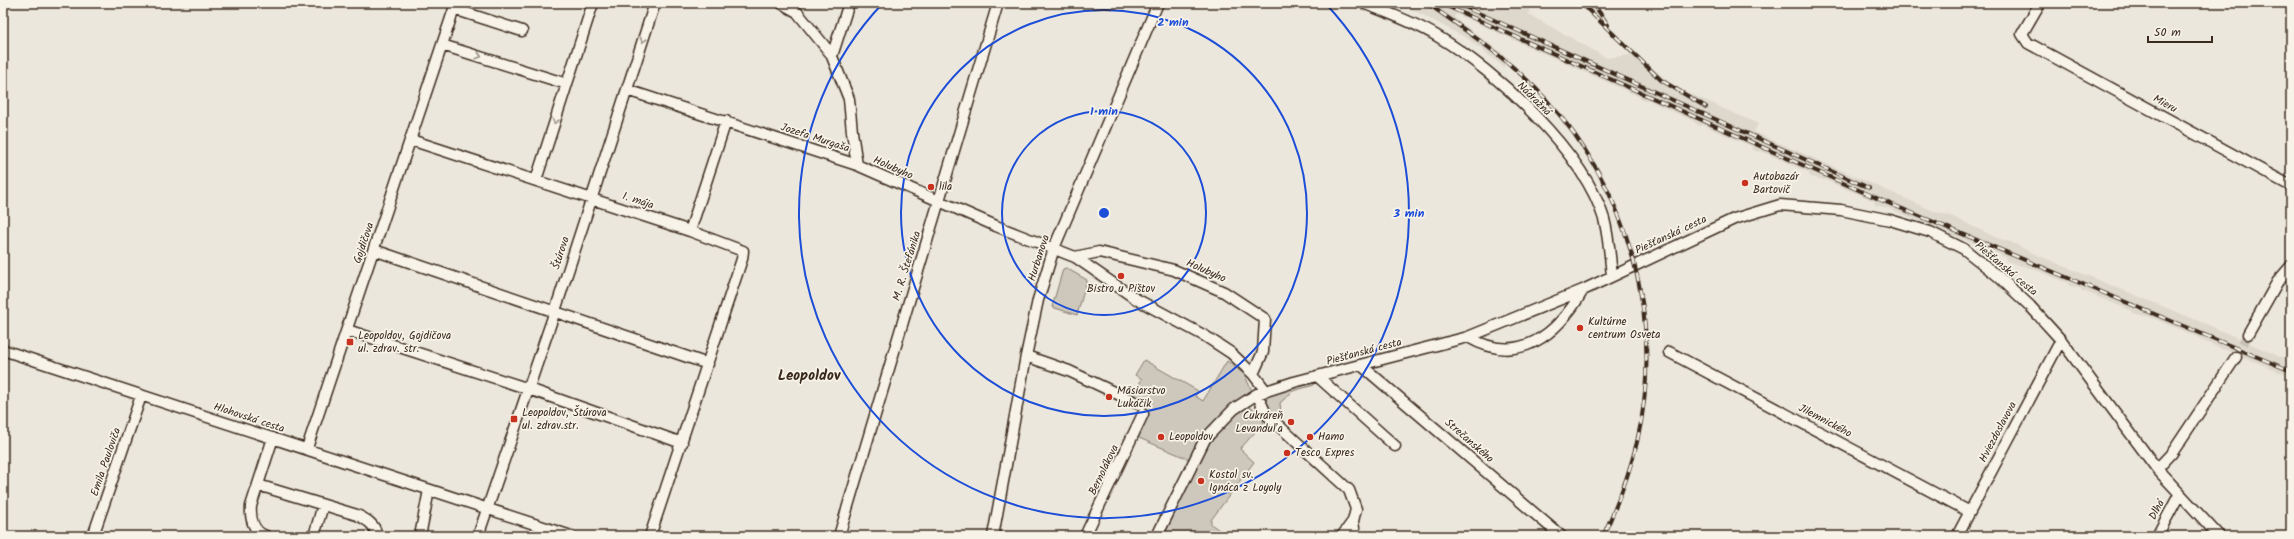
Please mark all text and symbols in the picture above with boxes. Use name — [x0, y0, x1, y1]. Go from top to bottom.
text: 2 min — [1157, 13, 1189, 32]
scale bar — [2148, 18, 2212, 44]
text: 50 m — [2154, 23, 2181, 42]
one-way arrow — [639, 37, 648, 44]
one-way arrow — [475, 51, 482, 60]
street label: Nádražná — [1513, 78, 1557, 122]
street label: Mieru — [2150, 90, 2181, 118]
text: 1 min — [1090, 102, 1118, 121]
one-way arrow — [551, 117, 560, 124]
street label: Jozefa Murgaša — [778, 118, 852, 158]
street label: Holubyho — [870, 151, 916, 185]
place label: Autobazár Bartovič — [1753, 168, 1800, 199]
place label: lila — [939, 178, 952, 196]
marker: Autobazár Bartovič — [1740, 178, 1750, 188]
marker: lila — [926, 182, 936, 192]
street label: 1. mája — [620, 187, 656, 215]
text: 3 min — [1393, 204, 1425, 223]
centre of rings — [1097, 206, 1111, 220]
street label: Piešťanská cesta — [1632, 210, 1710, 260]
street label: Gojdičova — [349, 220, 379, 266]
street label: M. R. Štefánika — [888, 229, 926, 303]
street label: Hurbanova — [1023, 232, 1055, 284]
street label: Štúrova — [547, 234, 575, 272]
street label: Piešťanská cesta — [1971, 237, 2041, 301]
street label: Holubyho — [1183, 254, 1229, 288]
marker: Bistro u Pištov — [1116, 271, 1126, 281]
place label: Bistro u Pištov — [1087, 280, 1156, 298]
place label: Kultúrne centrum Osveta — [1588, 313, 1661, 344]
marker: Kultúrne centrum Osveta — [1575, 323, 1585, 333]
place label: Leopoldov, Gojdičova ul. zdrav. str. — [358, 327, 451, 358]
street label: Piešťanská cesta — [1324, 333, 1404, 371]
marker: Leopoldov, Gojdičova ul. zdrav. str. — [345, 337, 355, 347]
district label: Leopoldov — [778, 364, 841, 388]
place label: Mäsiarstvo Lukáčik — [1117, 382, 1166, 413]
marker: Mäsiarstvo Lukáčik — [1104, 392, 1114, 402]
street label: Hlohovská cesta — [211, 398, 287, 438]
street label: Hviezdoslavova — [1974, 398, 2022, 466]
street label: Jilemnického — [1795, 399, 1855, 443]
place label: Leopoldov, Štúrova ul. zdrav.str. — [522, 404, 607, 435]
place label: Cukráreň Levanduľa — [1236, 407, 1283, 438]
marker: Leopoldov, Štúrova ul. zdrav.str. — [509, 414, 519, 424]
street label: Strečanského — [1440, 414, 1498, 468]
marker: Cukráreň Levanduľa — [1286, 417, 1296, 427]
street label: Emila Pauloviča — [86, 425, 126, 499]
place label: Leopoldov — [1169, 428, 1213, 446]
place label: Hamo — [1318, 428, 1344, 446]
marker: Leopoldov — [1156, 432, 1166, 442]
marker: Hamo — [1305, 432, 1315, 442]
street label: Bernolákova — [1084, 442, 1124, 498]
place label: Tesco Expres — [1295, 444, 1355, 462]
marker: Tesco Expres — [1282, 448, 1292, 458]
place label: Kostol sv. Ignáca z Loyoly — [1209, 466, 1282, 497]
marker: Kostol sv. Ignáca z Loyoly — [1196, 476, 1206, 486]
street label: Dlhá — [2144, 495, 2171, 523]

